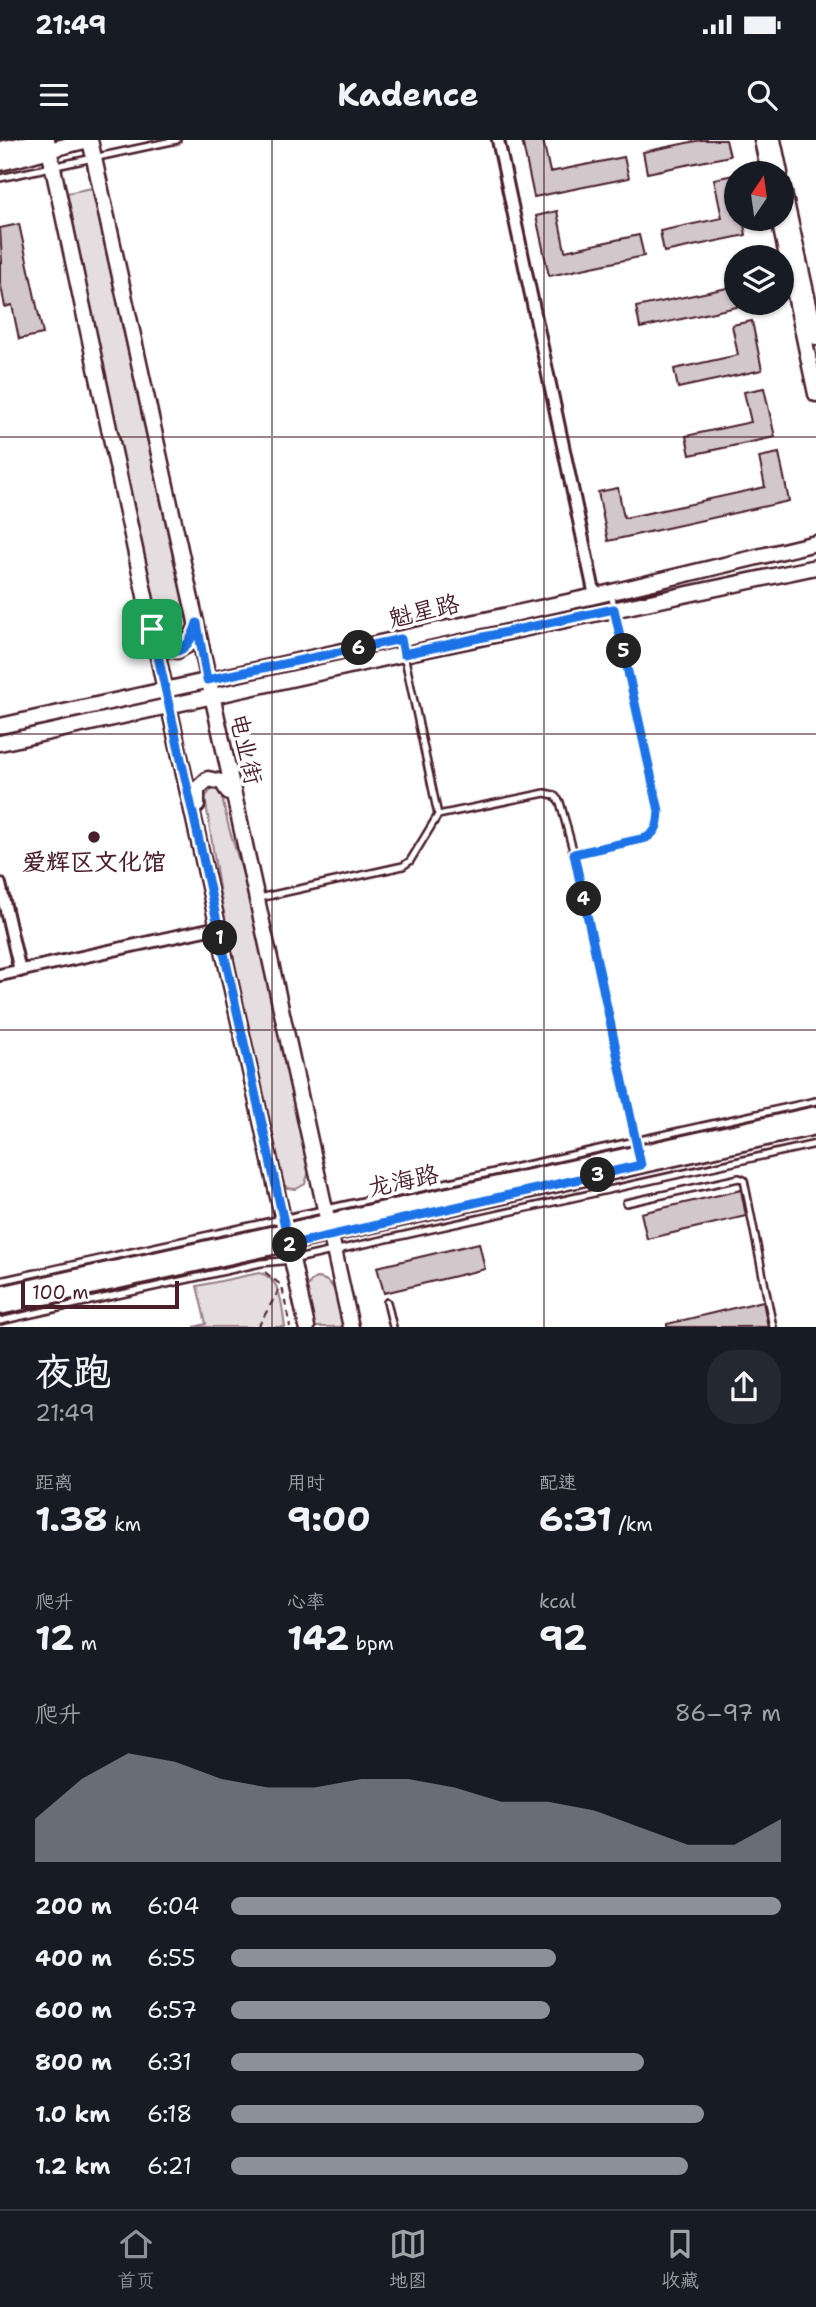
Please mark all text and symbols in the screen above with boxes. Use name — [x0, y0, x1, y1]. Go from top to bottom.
text: 21:49 — [35, 7, 107, 42]
text: Kadence — [337, 73, 479, 116]
icon: menu — [35, 76, 73, 114]
icon: search — [743, 76, 781, 114]
north arrow — [724, 161, 794, 231]
map controls — [724, 161, 794, 315]
button: layers — [724, 245, 794, 315]
street label: 魁星路 — [385, 587, 463, 635]
pin — [122, 599, 182, 659]
icon: arrive — [133, 610, 171, 648]
pin: 6 — [342, 630, 376, 666]
pin: 5 — [606, 634, 642, 668]
text: 6 — [352, 635, 365, 660]
text: 5 — [618, 638, 629, 663]
street label: 电业街 — [222, 710, 270, 788]
marker: 爱辉区文化馆 — [86, 829, 102, 845]
place label: 爱辉区文化馆 — [22, 846, 166, 878]
pin: 4 — [566, 882, 602, 916]
text: 4 — [577, 886, 590, 911]
pin: 1 — [202, 920, 238, 956]
text: 1 — [215, 925, 224, 950]
street label: 龙海路 — [364, 1158, 442, 1204]
pin: 3 — [580, 1158, 616, 1192]
text: 3 — [591, 1162, 604, 1187]
pin: 2 — [272, 1228, 308, 1262]
text: 2 — [283, 1232, 296, 1257]
scale bar — [21, 1278, 178, 1310]
text: 100 m — [32, 1280, 89, 1305]
text: 夜跑 — [35, 1346, 111, 1397]
button: share — [707, 1350, 781, 1424]
text: 21:49 — [35, 1398, 95, 1428]
text: 距离 — [35, 1470, 73, 1495]
text: 用时 — [287, 1470, 325, 1495]
text: 配速 — [539, 1470, 577, 1495]
text: 1.38 — [35, 1495, 108, 1542]
text: 9:00 — [287, 1495, 371, 1542]
text: 6:31 — [539, 1495, 612, 1542]
text: km — [108, 1512, 141, 1537]
text: /km — [612, 1512, 653, 1537]
text: 爬升 — [35, 1589, 73, 1614]
text: 心率 — [287, 1589, 325, 1614]
text: kcal — [539, 1589, 576, 1614]
text: 12 — [35, 1614, 74, 1661]
text: 142 — [287, 1614, 349, 1661]
text: 92 — [539, 1614, 587, 1661]
text: m — [74, 1631, 97, 1656]
text: bpm — [349, 1631, 394, 1656]
text: 86–97 m — [675, 1698, 781, 1728]
text: 爬升 — [35, 1699, 81, 1729]
text: 200 m — [35, 1891, 112, 1921]
text: 6:04 — [147, 1891, 199, 1921]
text: 400 m — [35, 1943, 112, 1973]
text: 6:55 — [147, 1943, 196, 1973]
text: 600 m — [35, 1995, 112, 2025]
text: 6:57 — [147, 1995, 197, 2025]
text: 800 m — [35, 2047, 112, 2077]
text: 6:31 — [147, 2047, 192, 2077]
text: 1.0 km — [35, 2099, 110, 2129]
text: 6:18 — [147, 2099, 192, 2129]
text: 1.2 km — [35, 2151, 111, 2181]
text: 6:21 — [147, 2151, 192, 2181]
tab: 首页 — [117, 2225, 155, 2293]
tab: 地图 — [389, 2225, 427, 2293]
tab: 收藏 — [661, 2225, 699, 2293]

